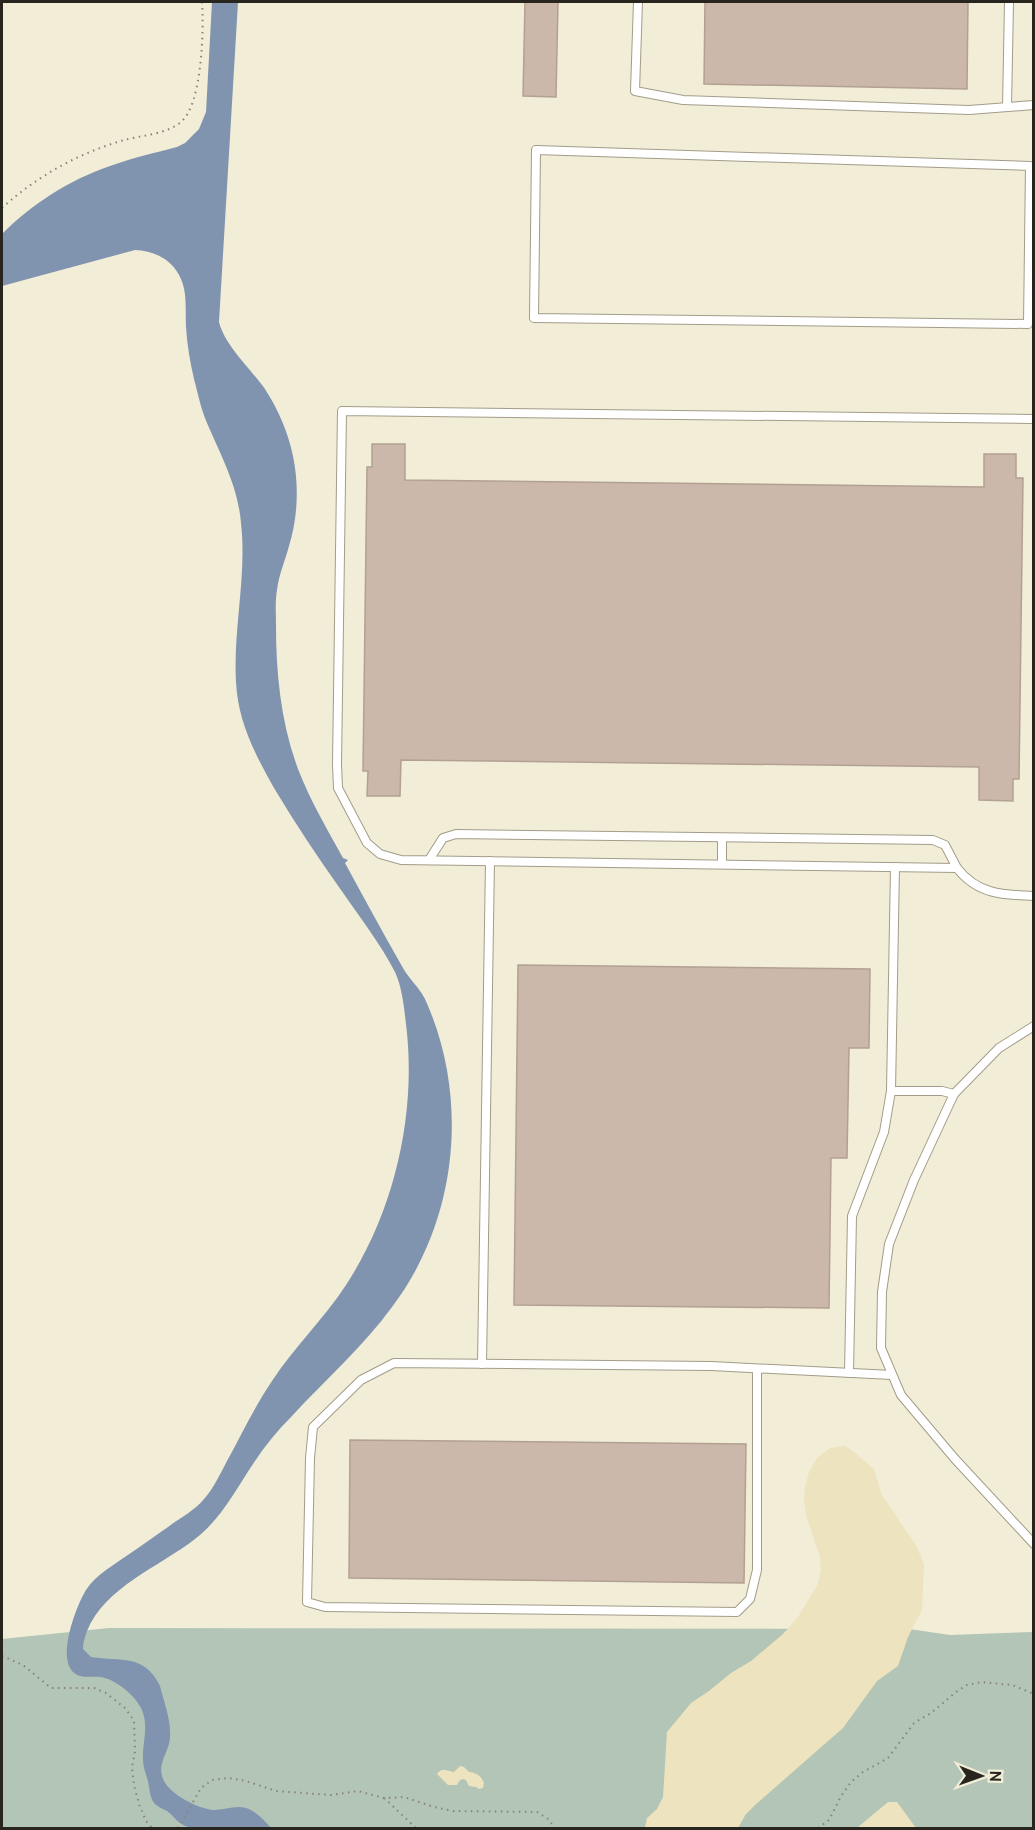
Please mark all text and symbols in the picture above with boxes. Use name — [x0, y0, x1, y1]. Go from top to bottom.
north arrow — [951, 1746, 1011, 1806]
text: N — [986, 1770, 1005, 1782]

